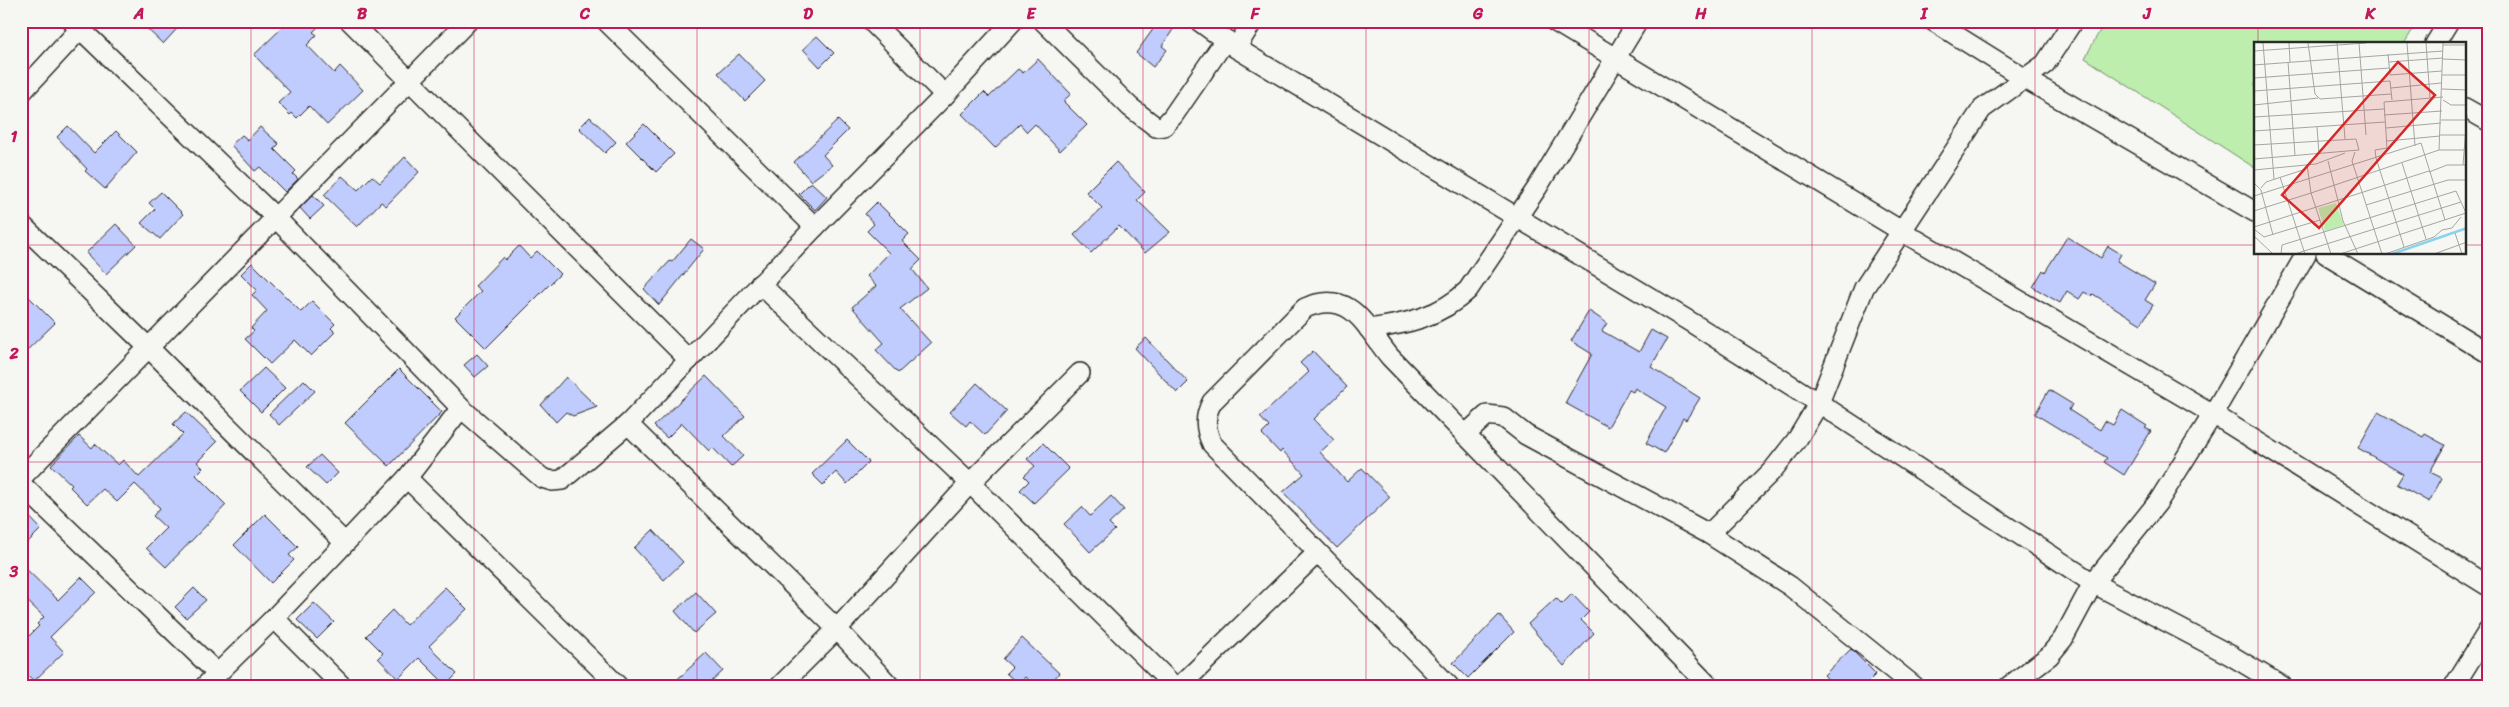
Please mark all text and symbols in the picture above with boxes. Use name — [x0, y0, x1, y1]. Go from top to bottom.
text: A — [133, 0, 144, 28]
text: B — [357, 0, 368, 28]
text: C — [579, 0, 591, 28]
text: D — [803, 0, 813, 28]
text: E — [1027, 0, 1037, 28]
text: F — [1250, 0, 1261, 28]
text: G — [1472, 0, 1484, 28]
text: H — [1694, 0, 1707, 28]
text: I — [1920, 0, 1929, 28]
text: J — [2142, 0, 2152, 28]
text: K — [2364, 0, 2376, 28]
inset map — [2254, 42, 2466, 255]
text: 1 — [11, 122, 18, 151]
text: 2 — [8, 339, 19, 368]
text: 3 — [9, 557, 19, 586]

